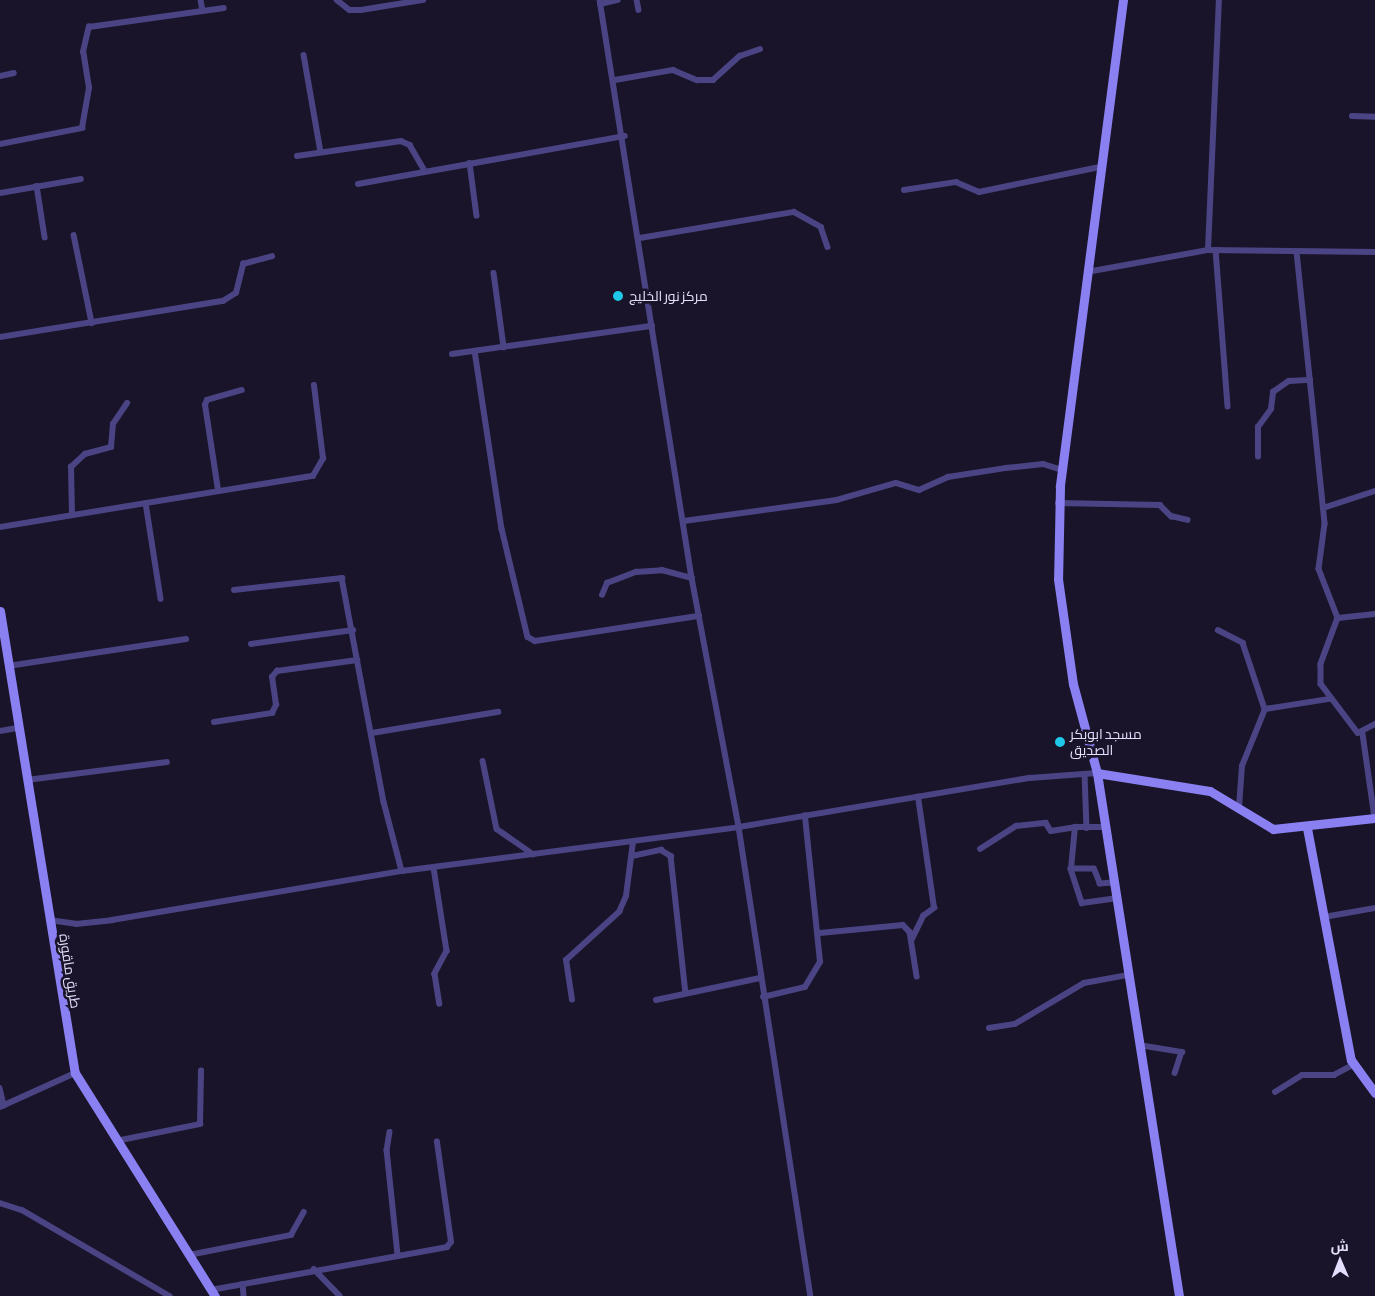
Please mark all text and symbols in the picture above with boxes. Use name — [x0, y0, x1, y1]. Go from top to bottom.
place label: مركز نور الخليج — [629, 288, 708, 304]
marker: مركز نور الخليج — [611, 289, 625, 303]
place label: مسجد ابوبكر الصديق — [1070, 726, 1142, 759]
marker: مسجد ابوبكر الصديق — [1054, 736, 1066, 748]
street label: طريق ماقورة — [56, 932, 84, 1010]
north arrow — [1315, 1236, 1365, 1286]
text: ش — [1331, 1238, 1349, 1254]

